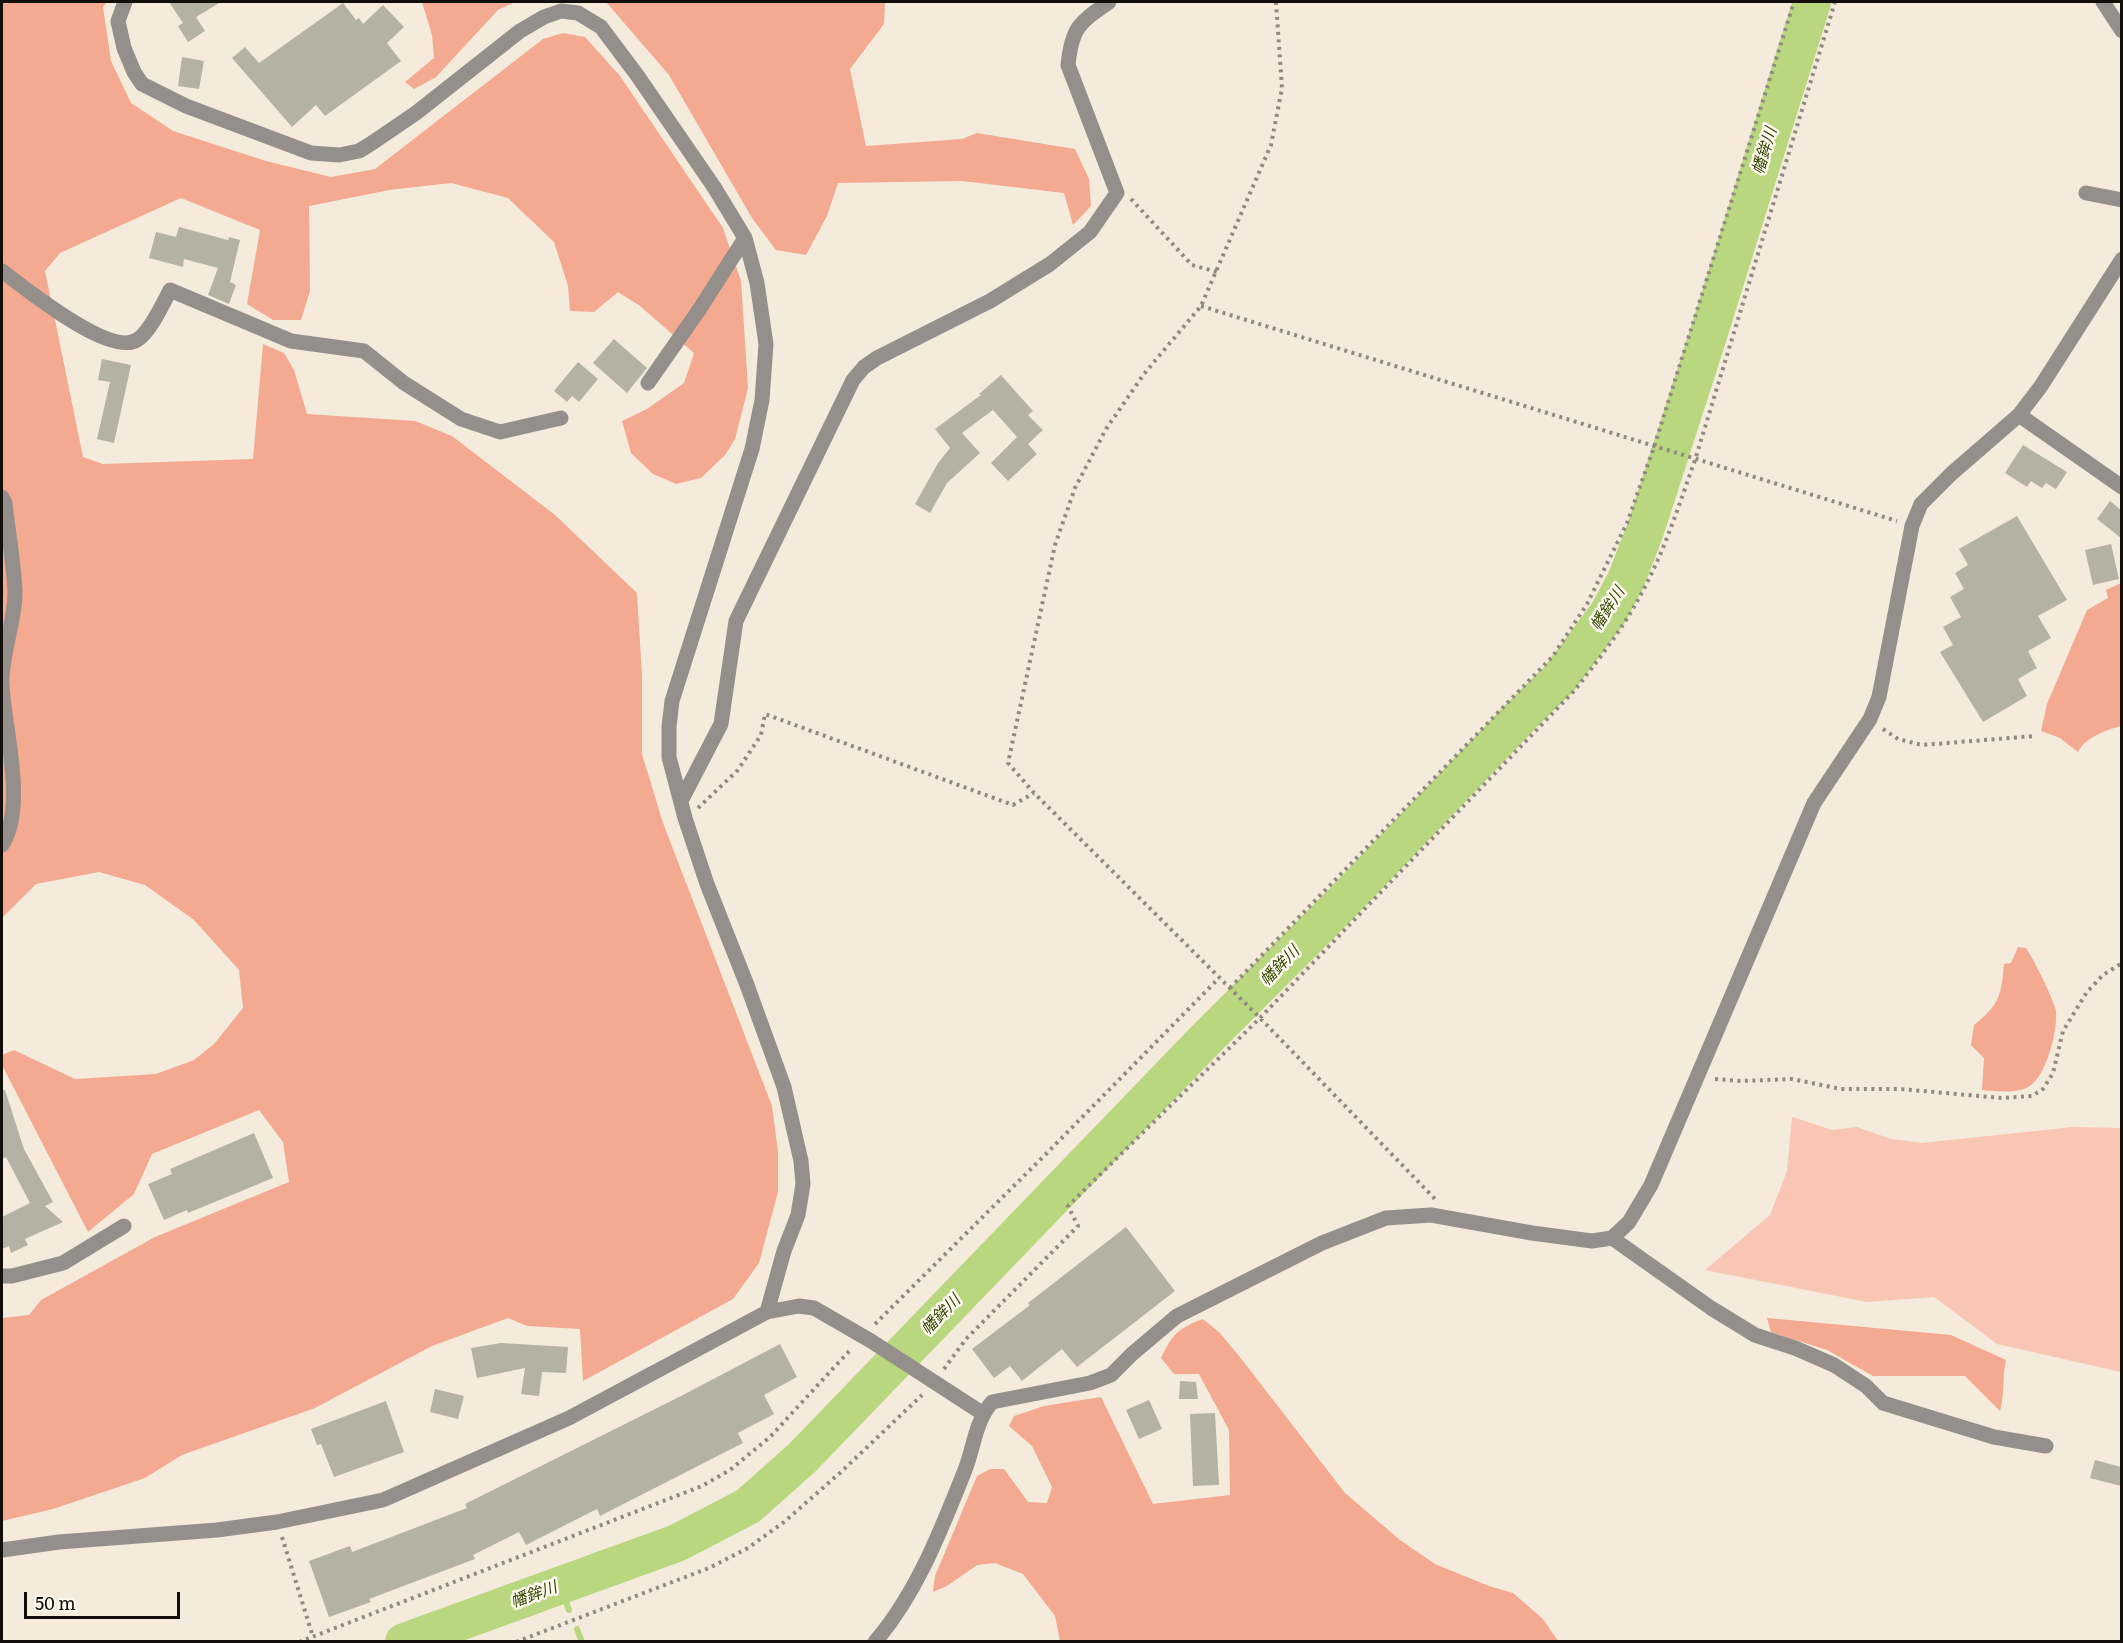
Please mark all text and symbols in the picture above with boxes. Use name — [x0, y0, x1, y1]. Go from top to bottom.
water label: 幡鉾川 — [1749, 125, 1781, 177]
water label: 幡鉾川 — [1587, 584, 1629, 634]
water label: 幡鉾川 — [1256, 942, 1304, 990]
water label: 幡鉾川 — [917, 1291, 965, 1339]
water label: 幡鉾川 — [508, 1578, 560, 1612]
scale bar — [27, 1580, 183, 1618]
text: 50 m — [35, 1589, 76, 1616]

